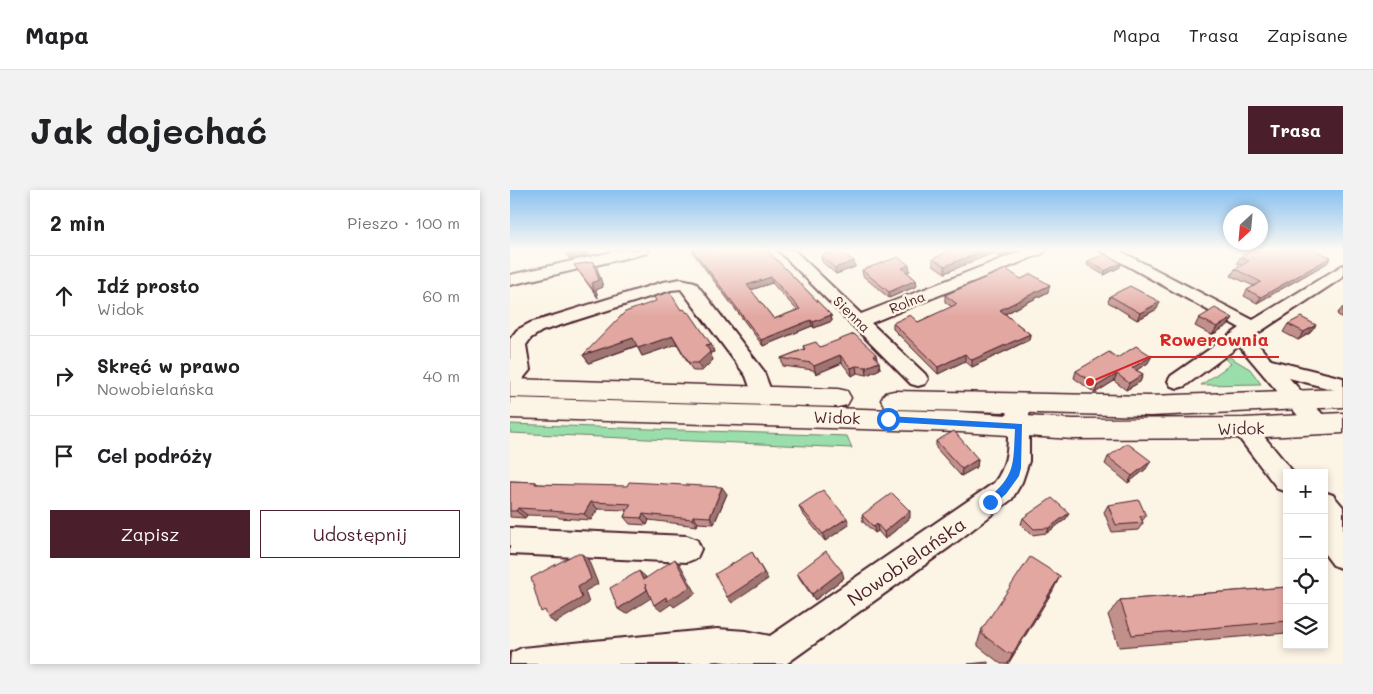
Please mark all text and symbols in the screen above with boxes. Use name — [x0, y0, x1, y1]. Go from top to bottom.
text: Mapa — [25, 19, 89, 50]
text: Mapa — [1113, 23, 1161, 47]
text: Trasa — [1189, 23, 1239, 47]
text: Zapisane — [1267, 23, 1348, 47]
button: Trasa — [1248, 106, 1343, 154]
text: Jak dojechać — [30, 107, 267, 153]
north arrow — [1223, 205, 1268, 250]
text: 2 min — [50, 209, 105, 236]
text: Pieszo · 100 m — [347, 212, 460, 233]
text: Idź prosto — [97, 273, 199, 298]
icon: ahead — [50, 282, 78, 310]
text: 60 m — [423, 285, 460, 306]
street label: Rolna — [886, 286, 928, 318]
street label: Sienna — [829, 292, 875, 336]
text: Widok — [97, 298, 144, 319]
callout: Rowerownia — [1149, 324, 1279, 357]
text: Rowerownia — [1159, 327, 1269, 351]
text: Skręć w prawo — [97, 353, 240, 378]
icon: right — [50, 362, 78, 390]
text: 40 m — [423, 365, 460, 386]
text: Nowobielańska — [97, 378, 214, 399]
street label: Widok — [813, 406, 861, 428]
route start — [877, 408, 900, 431]
street label: Widok — [1217, 417, 1265, 439]
icon: arrive — [50, 442, 78, 470]
text: Cel podróży — [97, 443, 212, 468]
map controls — [1283, 469, 1328, 649]
button: + — [1283, 469, 1328, 514]
route end — [979, 491, 1002, 514]
button: Zapisz — [50, 510, 250, 558]
button: Udostępnij — [260, 510, 460, 558]
street label: Nowobielańska — [842, 511, 970, 611]
button: − — [1283, 514, 1328, 559]
button: locate — [1283, 559, 1328, 604]
button: layers — [1283, 604, 1328, 649]

